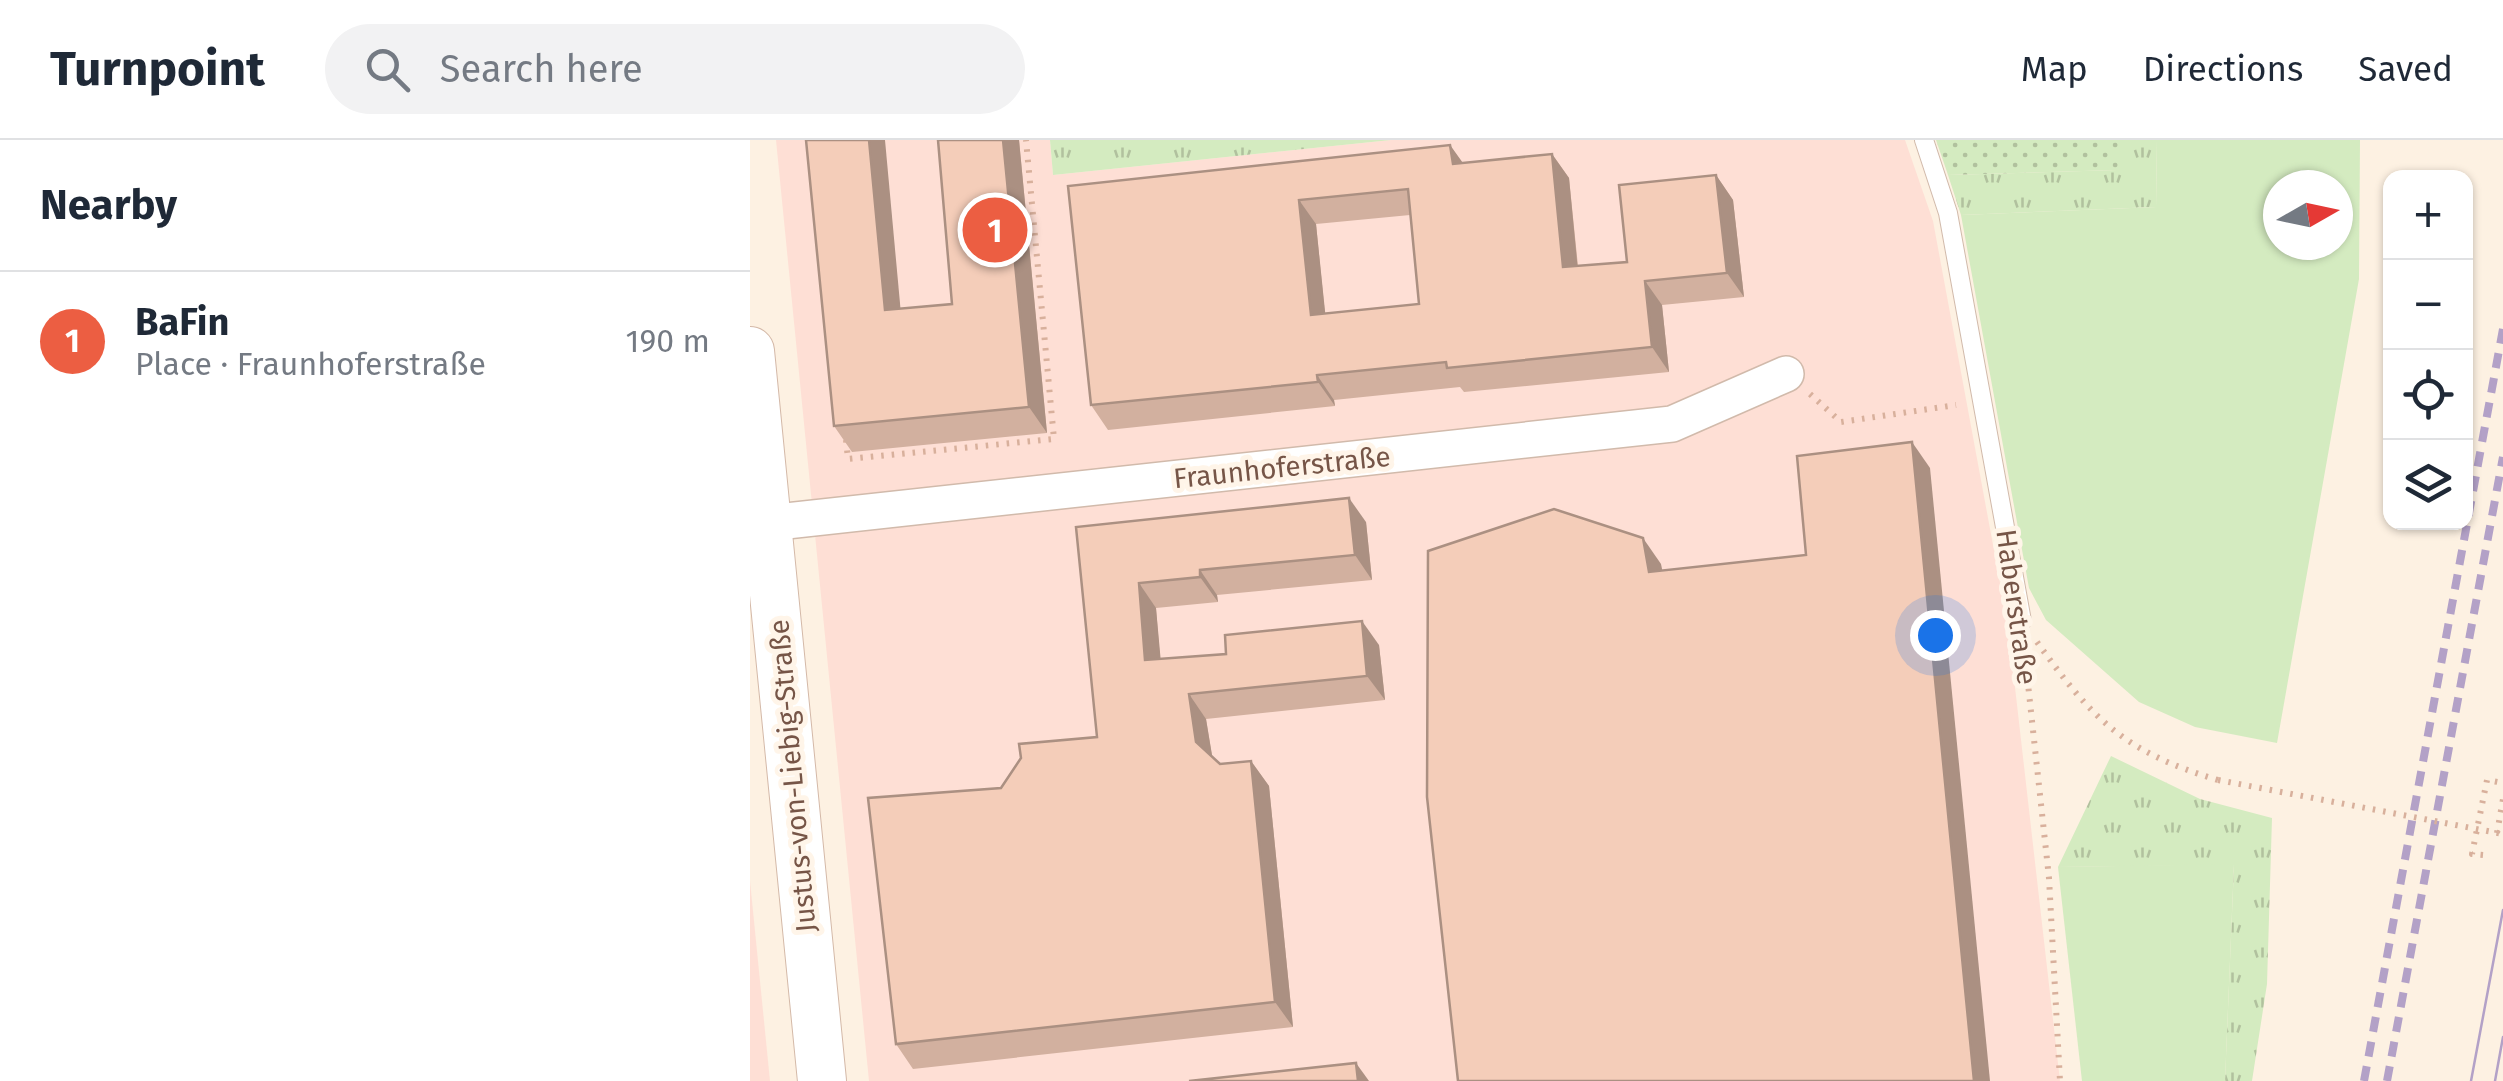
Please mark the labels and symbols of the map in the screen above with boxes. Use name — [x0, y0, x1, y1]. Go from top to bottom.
north arrow — [2263, 170, 2353, 260]
pin: 1 — [962, 192, 1028, 268]
street label: Fraunhoferstraße — [1172, 440, 1392, 495]
street label: Haberstraße — [1989, 527, 2044, 687]
your location — [1910, 610, 1961, 661]
street label: Justus-von-Liebig-Straße — [762, 618, 823, 934]

